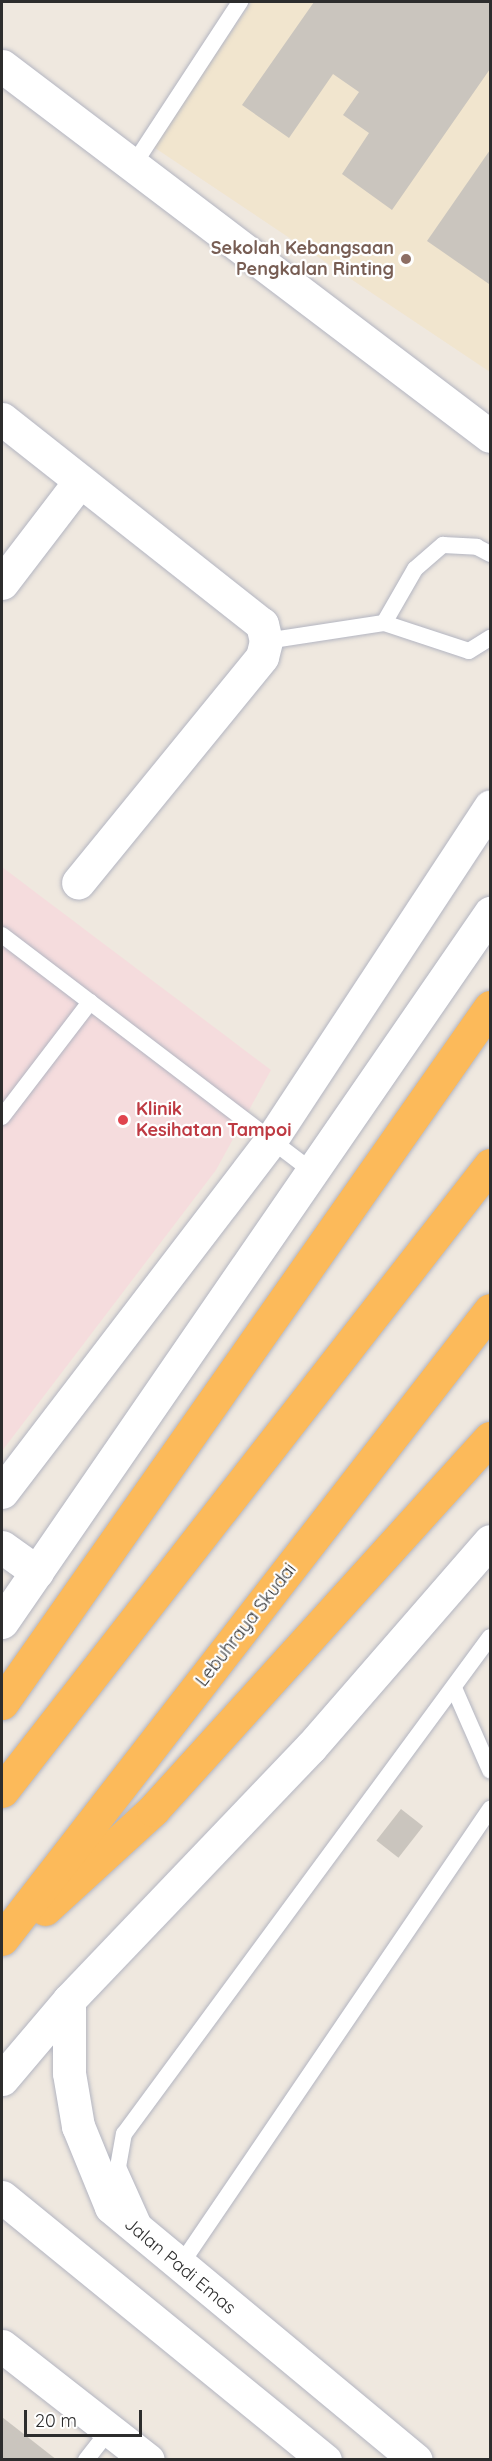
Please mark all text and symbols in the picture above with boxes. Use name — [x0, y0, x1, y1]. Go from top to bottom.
place label: Sekolah Kebangsaan Pengkalan Rinting — [211, 238, 394, 280]
marker: Sekolah Kebangsaan Pengkalan Rinting — [399, 252, 413, 266]
place label: Klinik Kesihatan Tampoi — [136, 1099, 291, 1142]
marker: Klinik Kesihatan Tampoi — [114, 1111, 132, 1129]
street label: Lebuhraya Skudai — [191, 1559, 301, 1691]
street label: Jalan Padi Emas — [120, 2213, 240, 2319]
scale bar — [27, 2398, 146, 2436]
text: 20 m — [35, 2409, 77, 2432]

